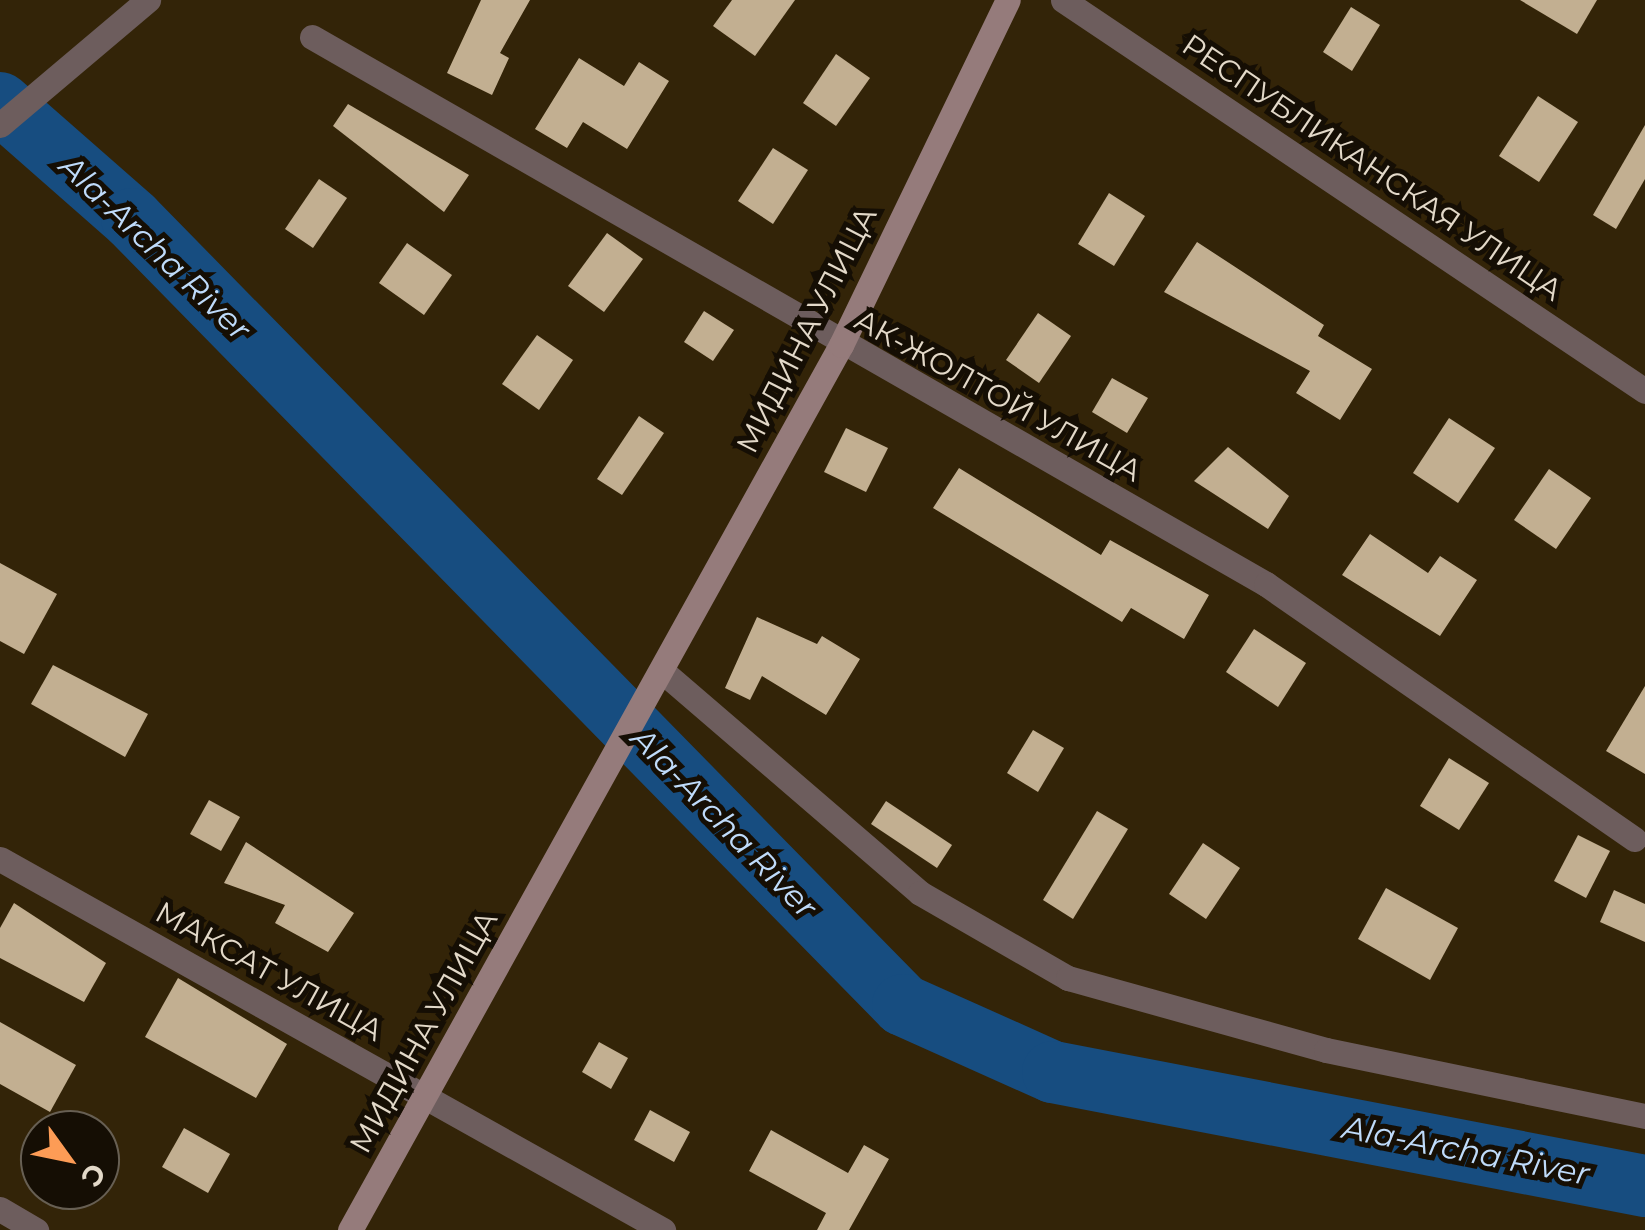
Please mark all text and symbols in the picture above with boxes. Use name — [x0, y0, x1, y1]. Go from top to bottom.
street label: РЕСПУБЛИКАНСКАЯ УЛИЦА — [1175, 27, 1569, 309]
water label: Ala-Archa River — [52, 147, 258, 349]
street label: МИДИНА УЛИЦА — [729, 201, 885, 459]
street label: АК-ЖОЛТОЙ УЛИЦА — [848, 302, 1148, 490]
water label: Ala-Archa River — [623, 720, 825, 926]
street label: МАКСАТ УЛИЦА — [149, 895, 389, 1049]
street label: МИДИНА УЛИЦА — [342, 904, 506, 1160]
water label: Ala-Archa River — [1339, 1108, 1593, 1194]
north arrow — [20, 1110, 120, 1210]
text: С — [74, 1157, 113, 1193]

